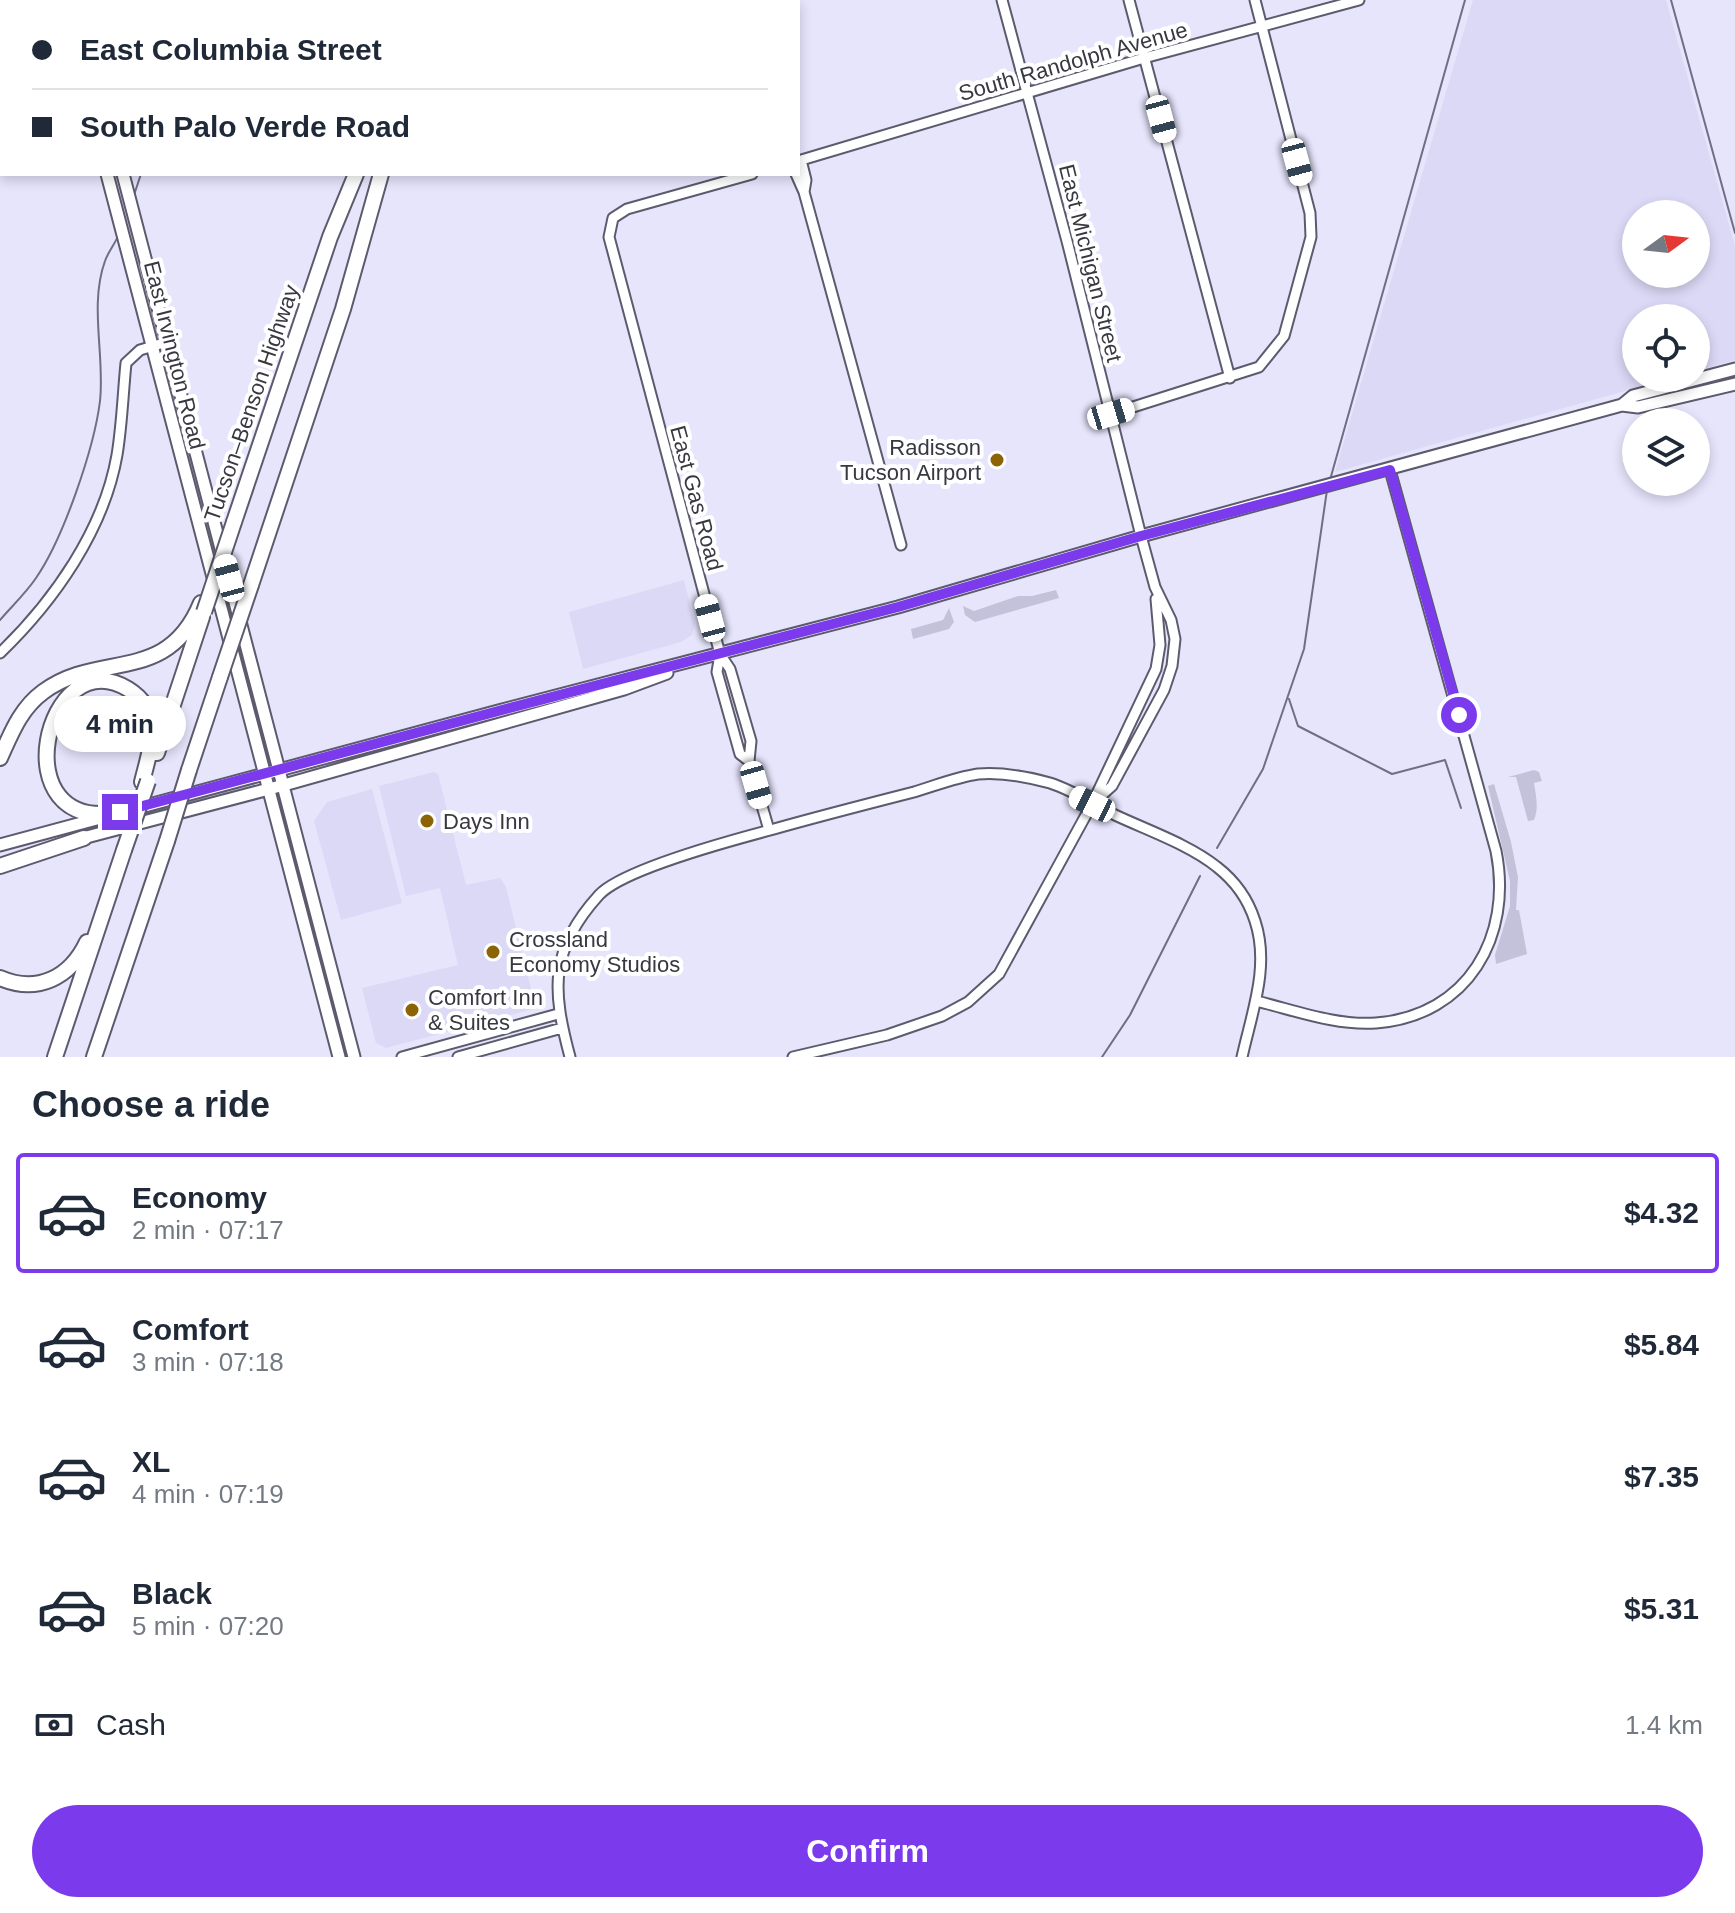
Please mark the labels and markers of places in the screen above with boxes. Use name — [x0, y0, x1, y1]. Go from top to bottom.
place label: Radisson Tucson Airport — [840, 435, 981, 485]
marker: Radisson Tucson Airport — [988, 451, 1006, 469]
place label: Days Inn — [443, 809, 530, 834]
marker: Days Inn — [418, 812, 436, 830]
place label: Crossland Economy Studios — [509, 927, 680, 977]
marker: Crossland Economy Studios — [484, 943, 502, 961]
place label: Comfort Inn & Suites — [428, 985, 543, 1035]
marker: Comfort Inn & Suites — [403, 1001, 421, 1019]

